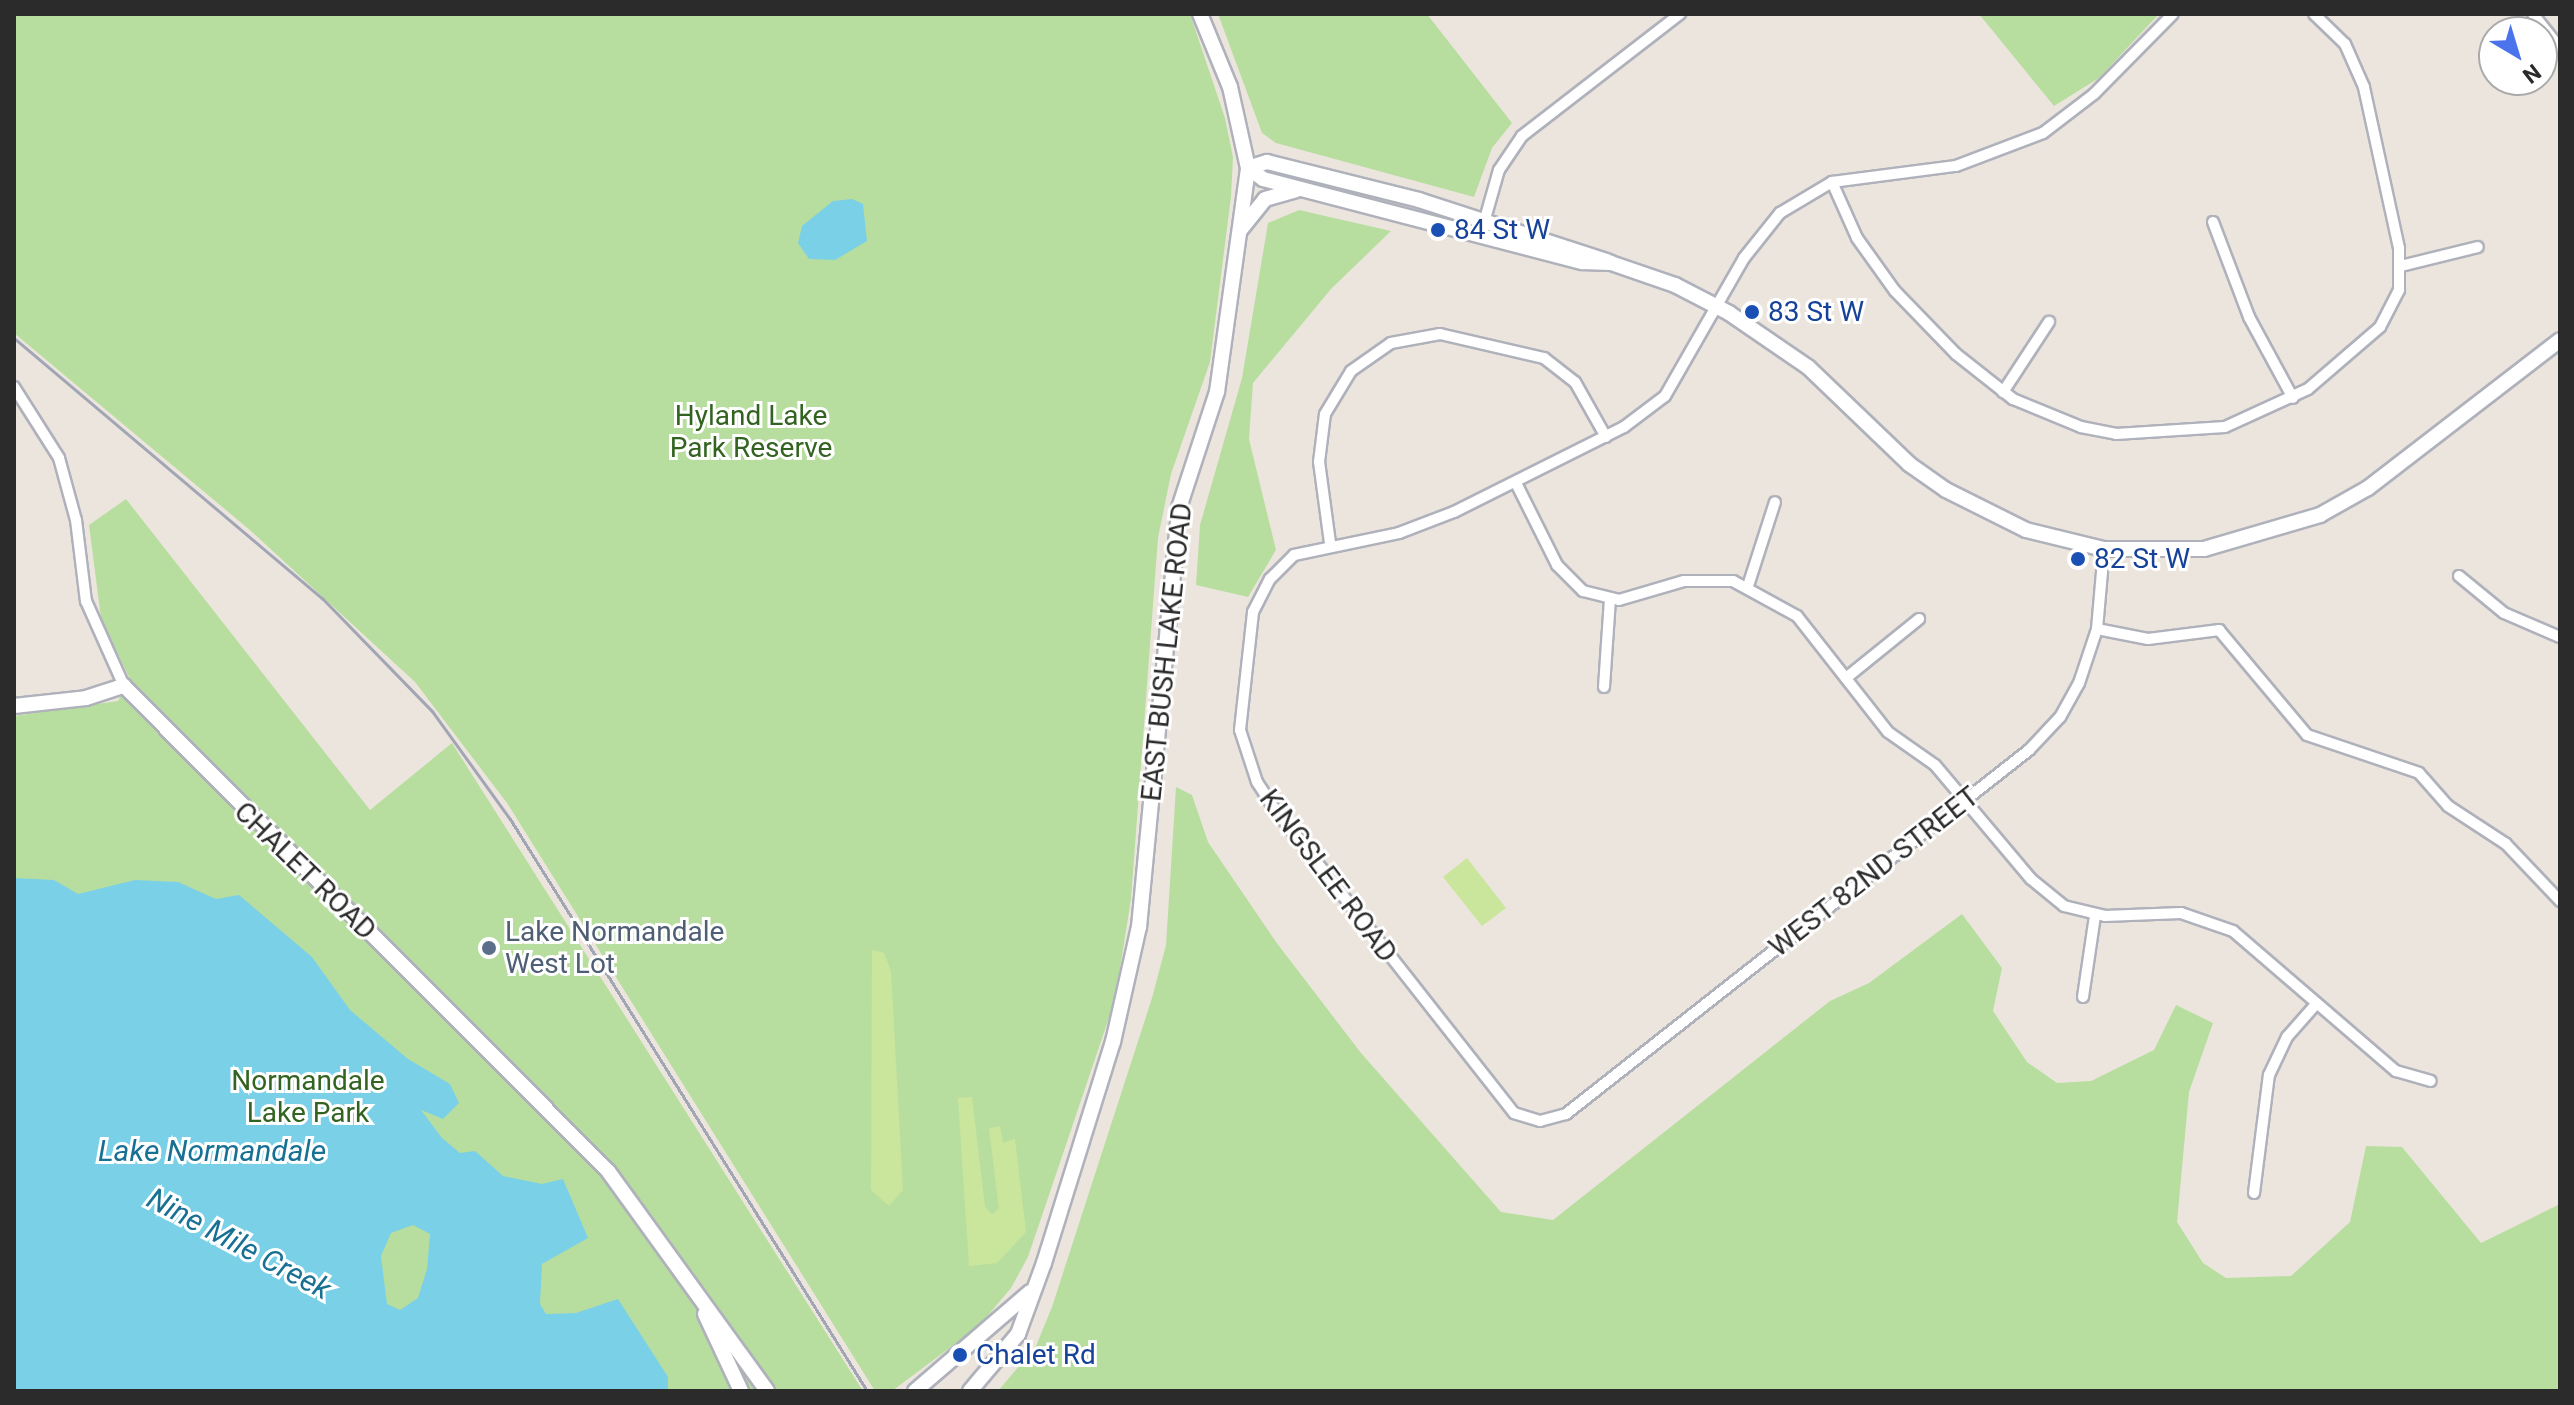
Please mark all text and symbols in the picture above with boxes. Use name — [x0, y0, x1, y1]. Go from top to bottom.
north arrow — [2478, 16, 2558, 96]
text: N — [2518, 59, 2546, 88]
place label: 84 St W — [1454, 213, 1550, 247]
marker: 84 St W — [1429, 221, 1447, 239]
place label: 83 St W — [1768, 295, 1864, 329]
marker: 83 St W — [1743, 303, 1761, 321]
park label: Hyland Lake Park Reserve — [670, 399, 832, 465]
street label: EAST BUSH LAKE ROAD — [1135, 501, 1199, 803]
place label: 82 St W — [2094, 542, 2190, 576]
marker: 82 St W — [2069, 550, 2087, 568]
street label: WEST 82ND STREET — [1762, 780, 1986, 964]
street label: KINGSLEE ROAD — [1252, 783, 1404, 969]
street label: CHALET ROAD — [227, 795, 383, 947]
place label: Lake Normandale West Lot — [505, 915, 724, 981]
marker: Lake Normandale West Lot — [480, 939, 498, 957]
park label: Normandale Lake Park — [231, 1064, 385, 1130]
water label: Lake Normandale — [98, 1133, 326, 1169]
water label: Nine Mile Creek — [141, 1180, 337, 1308]
place label: Chalet Rd — [976, 1338, 1096, 1372]
marker: Chalet Rd — [951, 1346, 969, 1364]

